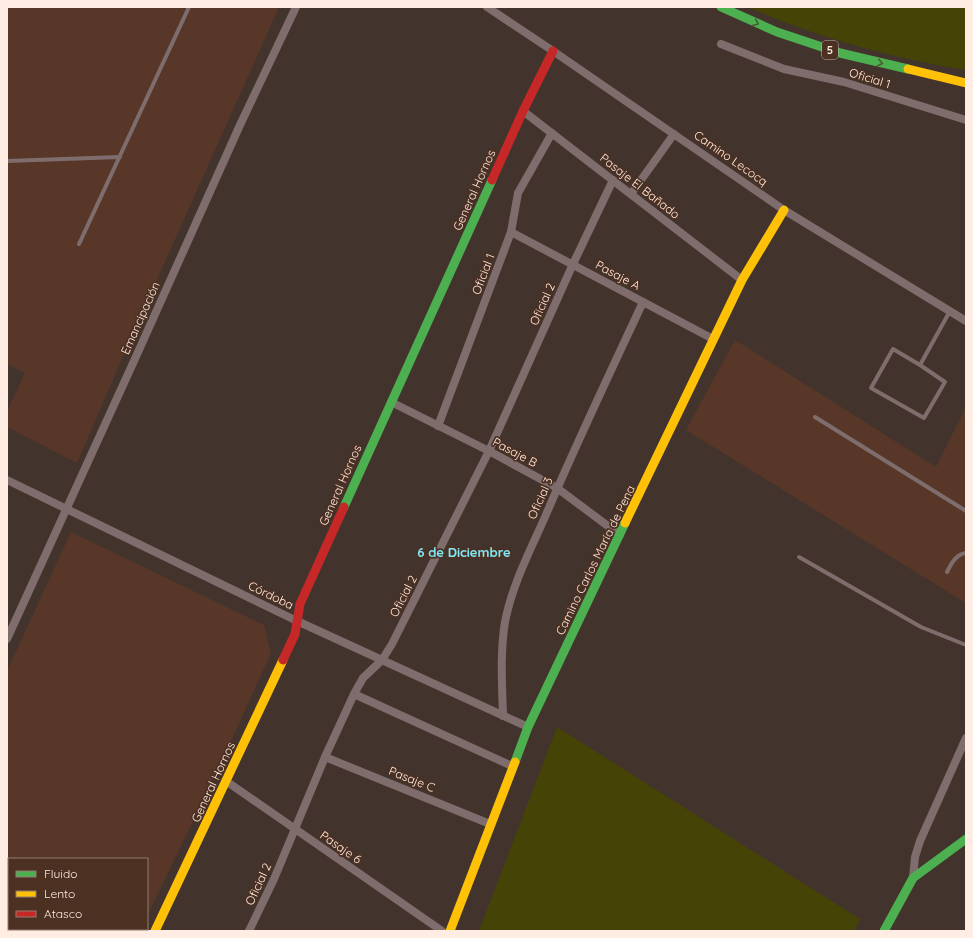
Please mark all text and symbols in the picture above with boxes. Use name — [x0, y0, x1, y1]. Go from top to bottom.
one-way arrow — [752, 18, 760, 26]
road number: 5 — [822, 41, 838, 59]
one-way arrow — [877, 58, 883, 66]
street label: Oficial 1 — [847, 65, 893, 91]
street label: Camino Lecocq — [691, 127, 771, 189]
street label: General Hornos — [449, 147, 499, 233]
street label: Pasaje El Bañado — [597, 150, 683, 222]
street label: Oficial 1 — [468, 251, 498, 297]
street label: Pasaje A — [593, 257, 643, 293]
street label: Emancipación — [117, 279, 163, 357]
street label: Oficial 2 — [526, 280, 558, 328]
street label: Pasaje B — [490, 434, 540, 470]
street label: General Hornos — [315, 442, 365, 528]
street label: Oficial 3 — [524, 475, 556, 521]
street label: Camino Carlos María de Pena — [552, 483, 638, 637]
district label: 6 de Diciembre — [417, 544, 511, 560]
street label: Oficial 2 — [386, 572, 420, 619]
street label: Córdoba — [246, 578, 296, 612]
street label: General Hornos — [188, 739, 238, 825]
street label: Pasaje C — [387, 763, 437, 795]
street label: Pasaje 6 — [317, 827, 365, 867]
legend — [8, 858, 148, 930]
street label: Oficial 2 — [242, 860, 274, 907]
text: Fluido — [44, 866, 77, 881]
text: Lento — [44, 886, 75, 901]
text: Atasco — [44, 906, 82, 921]

